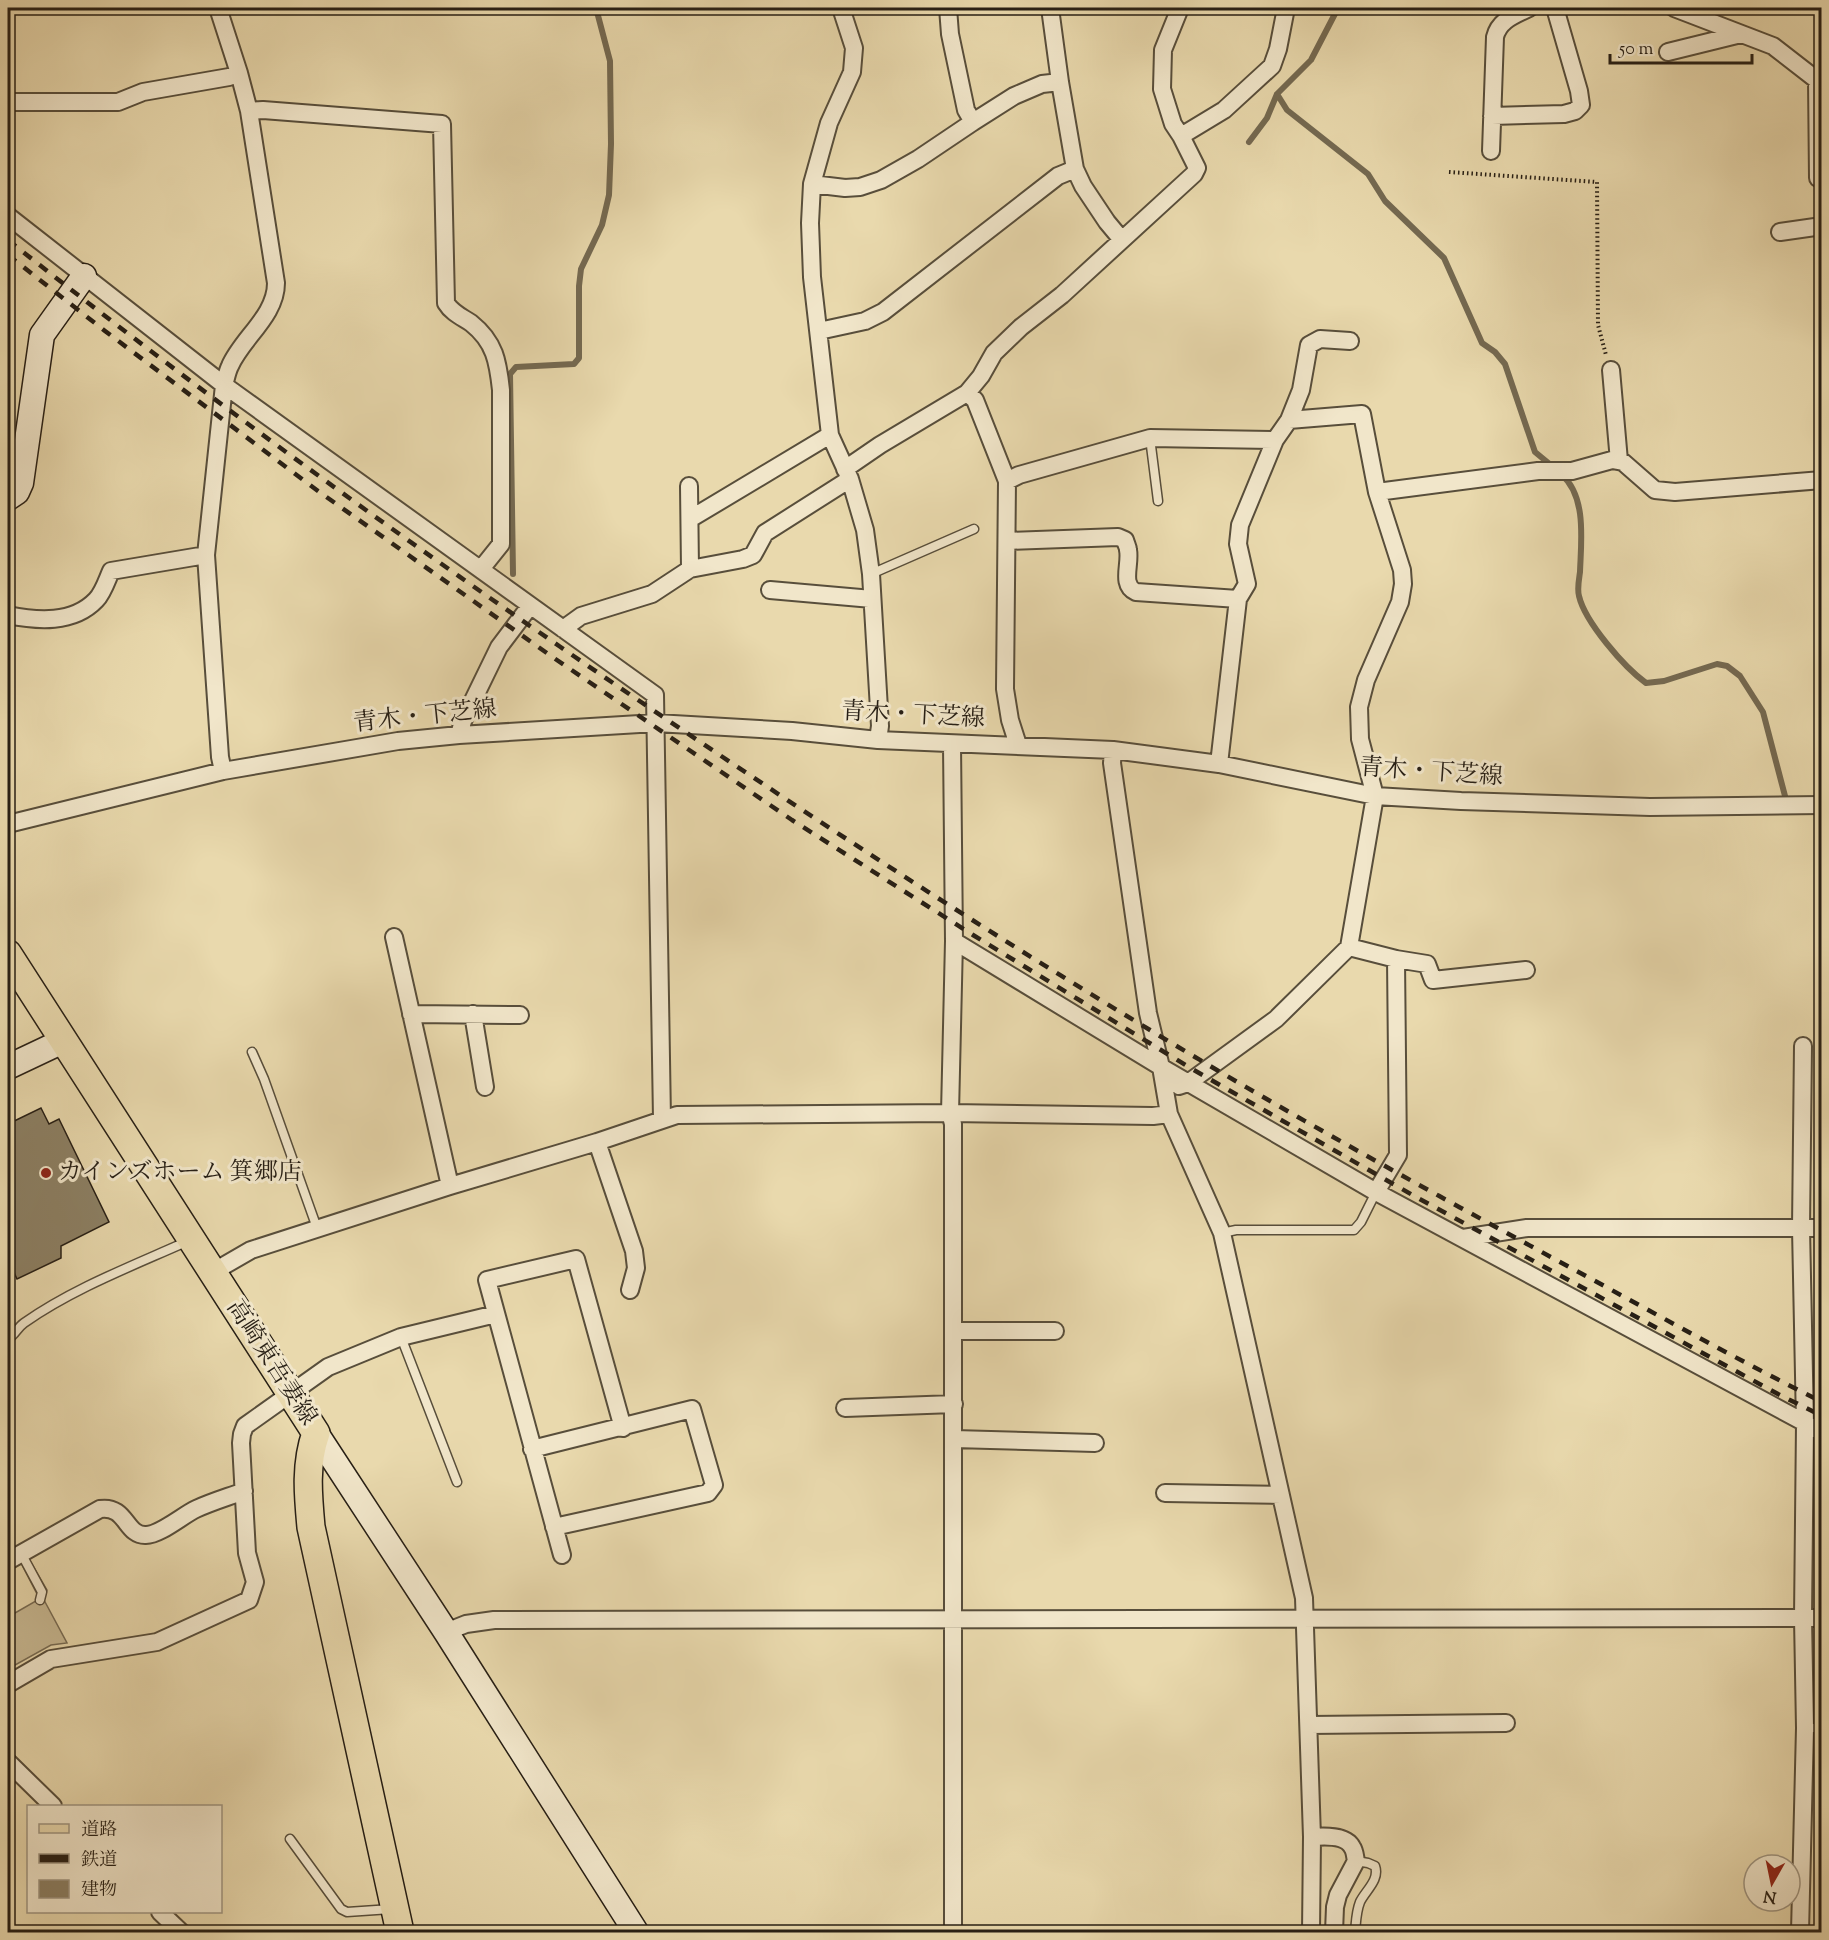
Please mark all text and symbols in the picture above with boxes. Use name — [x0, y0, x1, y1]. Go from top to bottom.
scale bar — [1610, 27, 1752, 65]
text: 50 m — [1618, 37, 1654, 63]
street label: 青木・下芝線 — [352, 693, 498, 741]
street label: 青木・下芝線 — [840, 695, 986, 737]
street label: 青木・下芝線 — [1358, 751, 1504, 795]
place label: カインズホーム 箕郷店 — [58, 1156, 302, 1190]
marker: カインズホーム 箕郷店 — [39, 1166, 53, 1180]
street label: 高崎東吾妻線 — [218, 1293, 324, 1433]
legend — [27, 1805, 222, 1913]
text: 道路 — [81, 1818, 117, 1844]
text: 鉄道 — [81, 1848, 117, 1874]
north arrow — [1742, 1853, 1802, 1913]
text: 建物 — [81, 1878, 117, 1904]
text: N — [1762, 1883, 1778, 1908]

